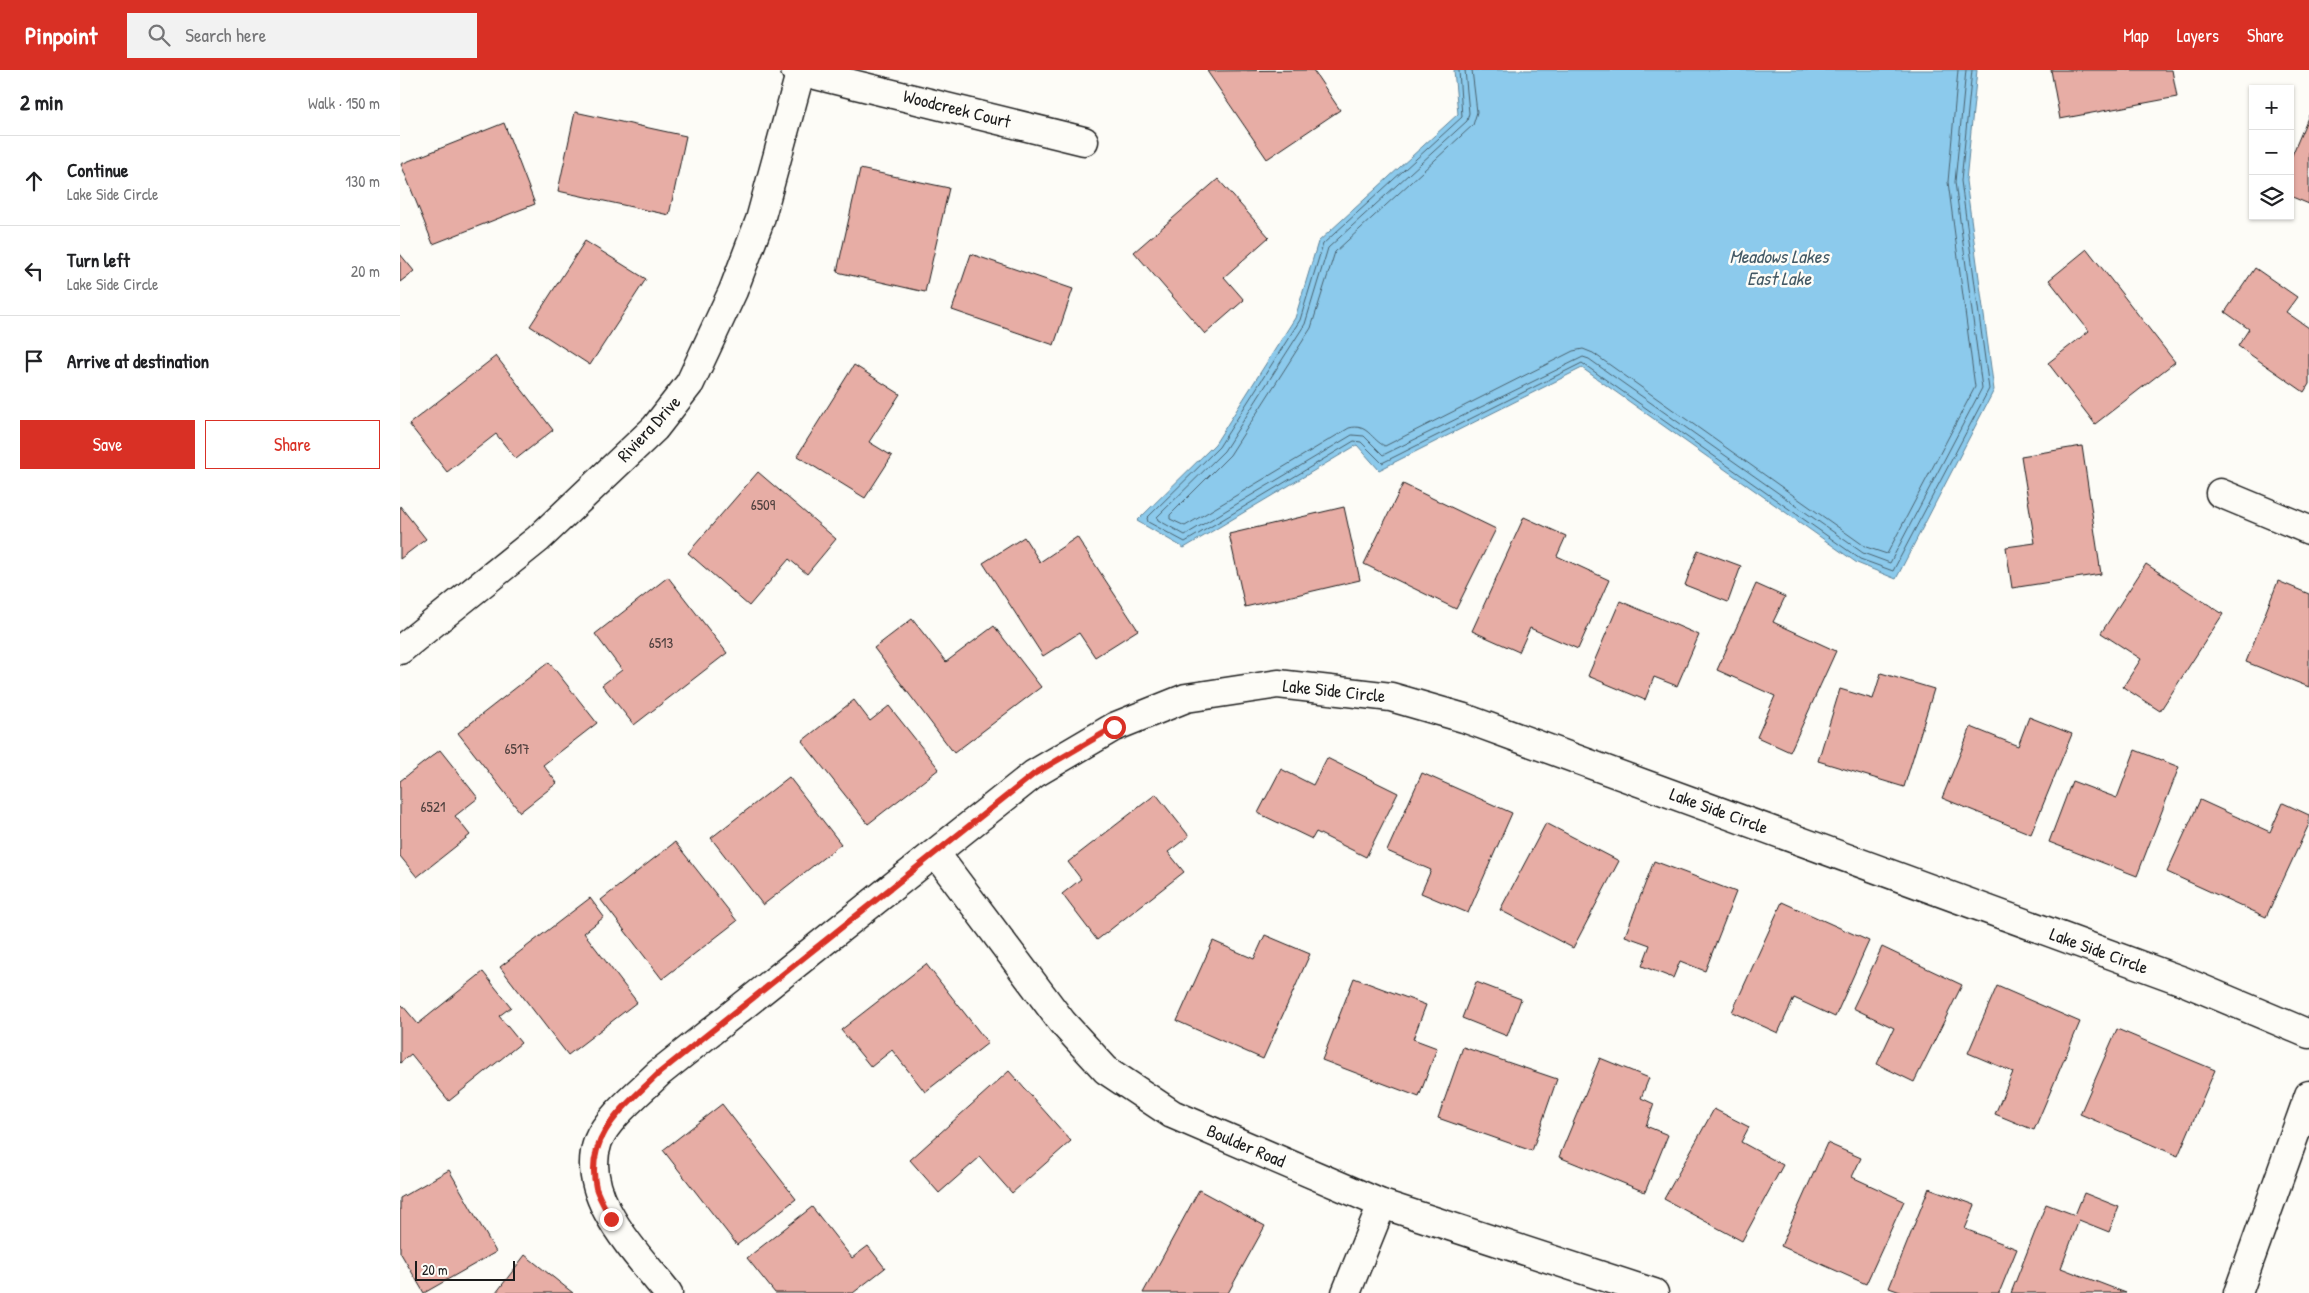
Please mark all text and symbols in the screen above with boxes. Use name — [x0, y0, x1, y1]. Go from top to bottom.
search box — [127, 13, 477, 58]
text: Pinpoint — [25, 19, 97, 51]
icon: search — [145, 21, 173, 49]
text: Search here — [185, 22, 266, 48]
text: Map — [2123, 23, 2149, 48]
text: Layers — [2177, 23, 2219, 48]
text: Share — [2247, 23, 2284, 48]
street label: Woodcreek Court — [901, 83, 1014, 134]
map controls — [2249, 85, 2294, 220]
button: + — [2249, 85, 2294, 130]
text: 2 min — [20, 88, 63, 117]
text: Walk · 150 m — [308, 92, 380, 114]
button: − — [2249, 130, 2294, 175]
text: Continue — [67, 157, 128, 183]
icon: ahead — [20, 167, 48, 195]
text: 130 m — [345, 170, 380, 192]
button: layers — [2249, 175, 2294, 220]
text: Lake Side Circle — [67, 183, 158, 205]
water label: Meadows Lakes East Lake — [1729, 243, 1830, 291]
text: Turn left — [67, 247, 130, 273]
icon: left — [20, 257, 48, 285]
text: 20 m — [351, 260, 380, 282]
text: Lake Side Circle — [67, 273, 158, 295]
icon: arrive — [20, 347, 48, 375]
text: Arrive at destination — [67, 348, 209, 374]
street label: Riviera Drive — [611, 390, 686, 467]
button: Save — [20, 420, 195, 469]
button: Share — [205, 420, 380, 469]
house number: 6509 — [751, 494, 776, 515]
house number: 6513 — [649, 632, 674, 653]
street label: Lake Side Circle — [1282, 673, 1387, 708]
route start — [1103, 716, 1126, 739]
house number: 6517 — [504, 738, 530, 759]
street label: Lake Side Circle — [1667, 781, 1772, 840]
house number: 6521 — [421, 796, 445, 817]
street label: Lake Side Circle — [2047, 921, 2152, 980]
street label: Boulder Road — [1203, 1118, 1289, 1173]
route end — [600, 1208, 623, 1231]
scale bar — [415, 1258, 515, 1281]
text: 20 m — [422, 1260, 448, 1279]

